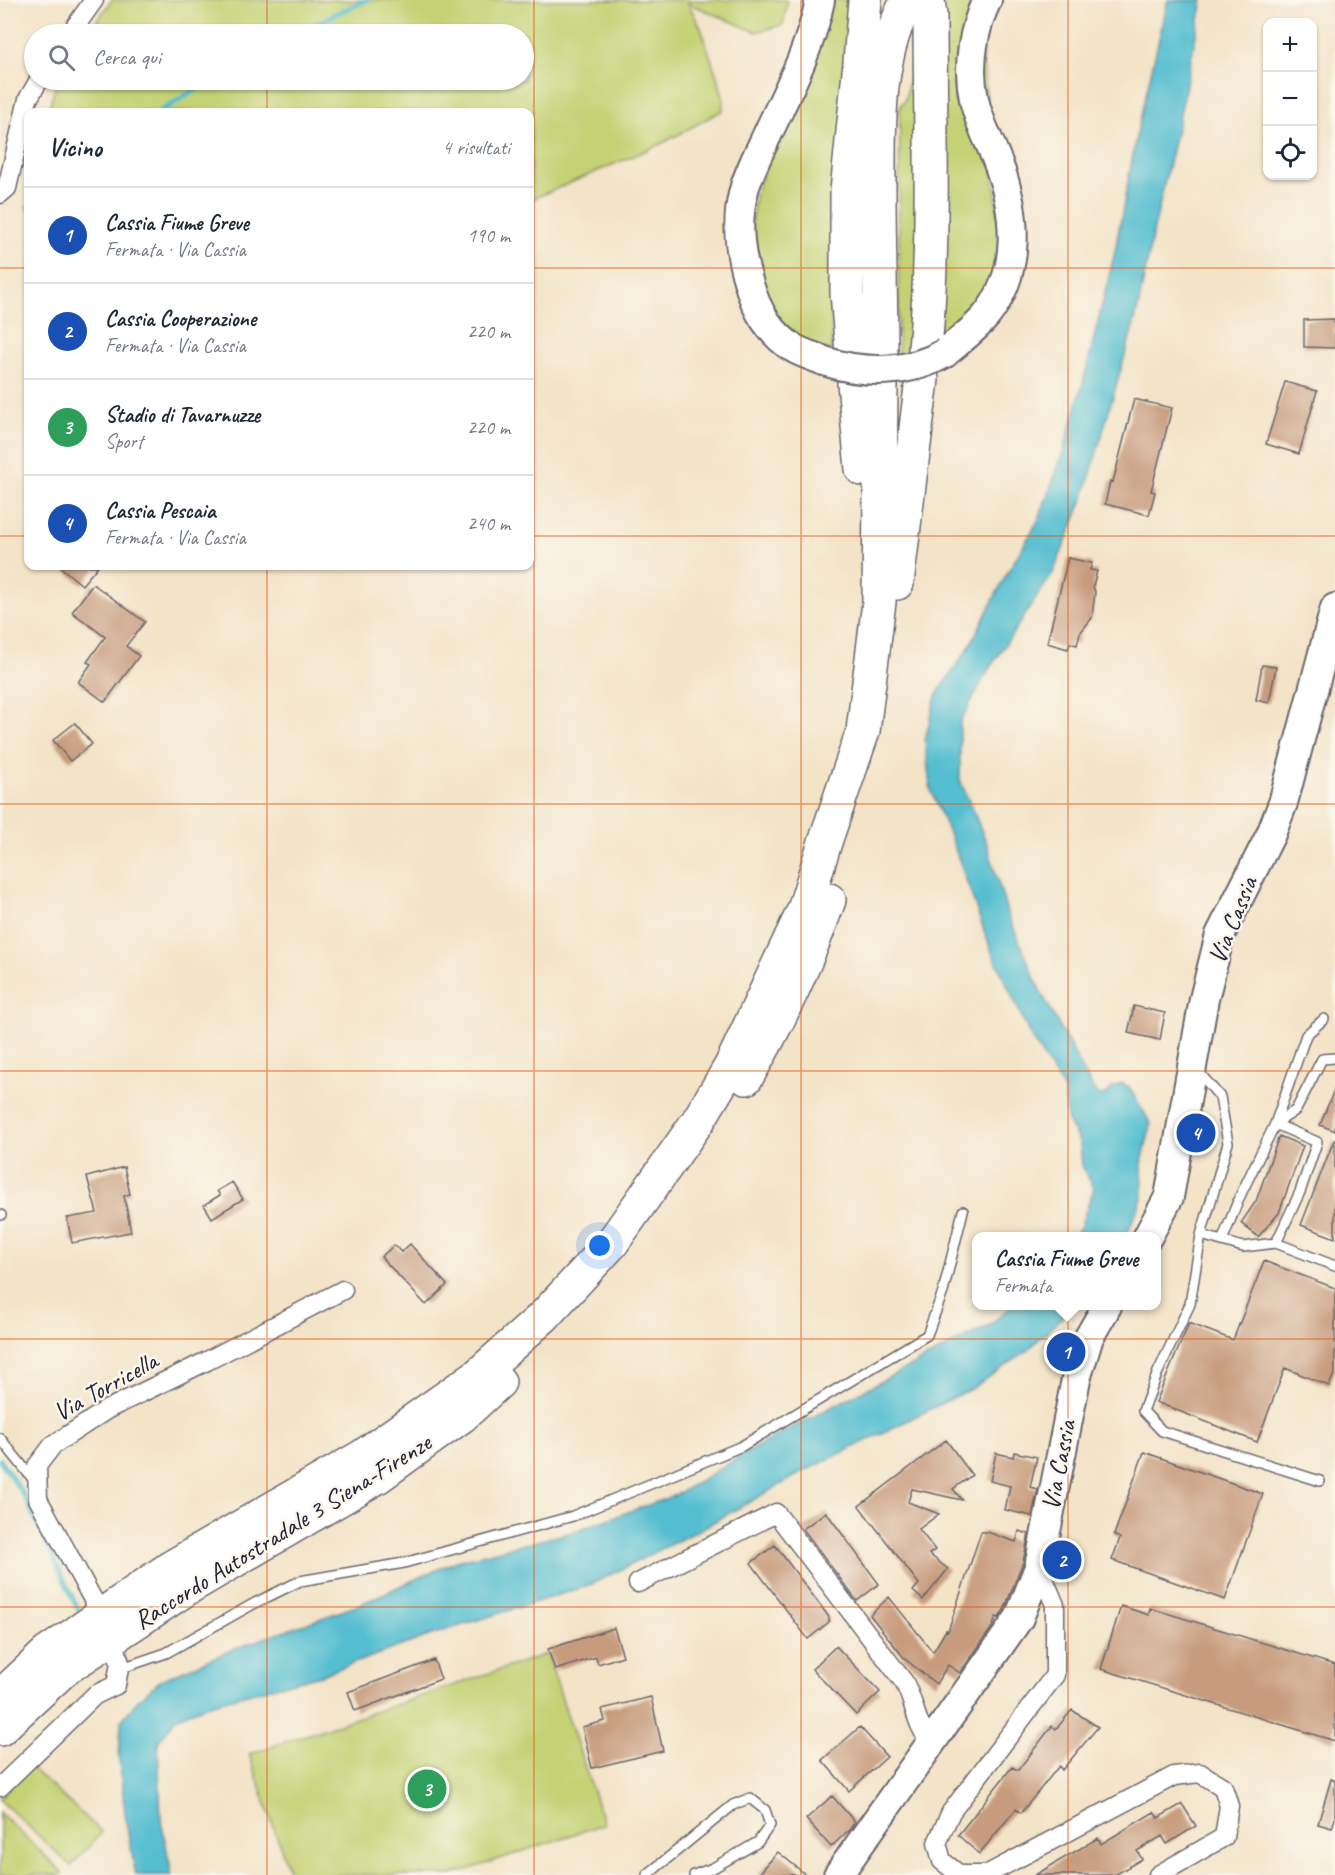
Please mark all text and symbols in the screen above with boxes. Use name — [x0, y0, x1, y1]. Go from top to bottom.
map controls — [1263, 18, 1317, 180]
button: + — [1263, 18, 1317, 72]
search box — [24, 24, 534, 90]
icon: search — [45, 41, 78, 74]
text: Cerca qui — [93, 43, 161, 71]
button: − — [1263, 72, 1317, 126]
button: locate — [1263, 126, 1317, 180]
text: Vicino — [48, 131, 102, 164]
text: 4 risultati — [442, 135, 510, 160]
text: Cassia Fiume Greve — [105, 209, 249, 237]
text: 1 — [63, 223, 72, 248]
text: 190 m — [467, 223, 510, 248]
text: Fermata · Via Cassia — [105, 237, 246, 262]
text: Cassia Cooperazione — [105, 305, 256, 333]
text: 2 — [63, 319, 72, 344]
text: 220 m — [467, 319, 510, 344]
text: Fermata · Via Cassia — [105, 333, 246, 358]
text: Stadio di Tavarnuzze — [105, 401, 260, 429]
text: 3 — [63, 415, 72, 440]
text: 220 m — [467, 415, 510, 440]
text: Sport — [105, 429, 143, 454]
text: Cassia Pescaia — [105, 497, 216, 525]
text: 4 — [63, 511, 72, 536]
text: 240 m — [467, 511, 510, 536]
text: Fermata · Via Cassia — [105, 525, 246, 550]
street label: Via Cassia — [1200, 871, 1265, 968]
pin: 4 — [1176, 1110, 1216, 1156]
your location — [585, 1231, 614, 1260]
popup — [972, 1232, 1161, 1310]
text: Cassia Fiume Greve — [995, 1245, 1138, 1273]
text: Fermata — [995, 1273, 1052, 1298]
pin: 1 — [1046, 1330, 1086, 1374]
street label: Via Torricella — [47, 1343, 165, 1429]
street label: Via Cassia — [1034, 1416, 1084, 1513]
street label: Raccordo Autostradale 3 Siena-Firenze — [127, 1425, 438, 1637]
pin: 2 — [1042, 1538, 1082, 1582]
pin: 3 — [408, 1766, 446, 1812]

